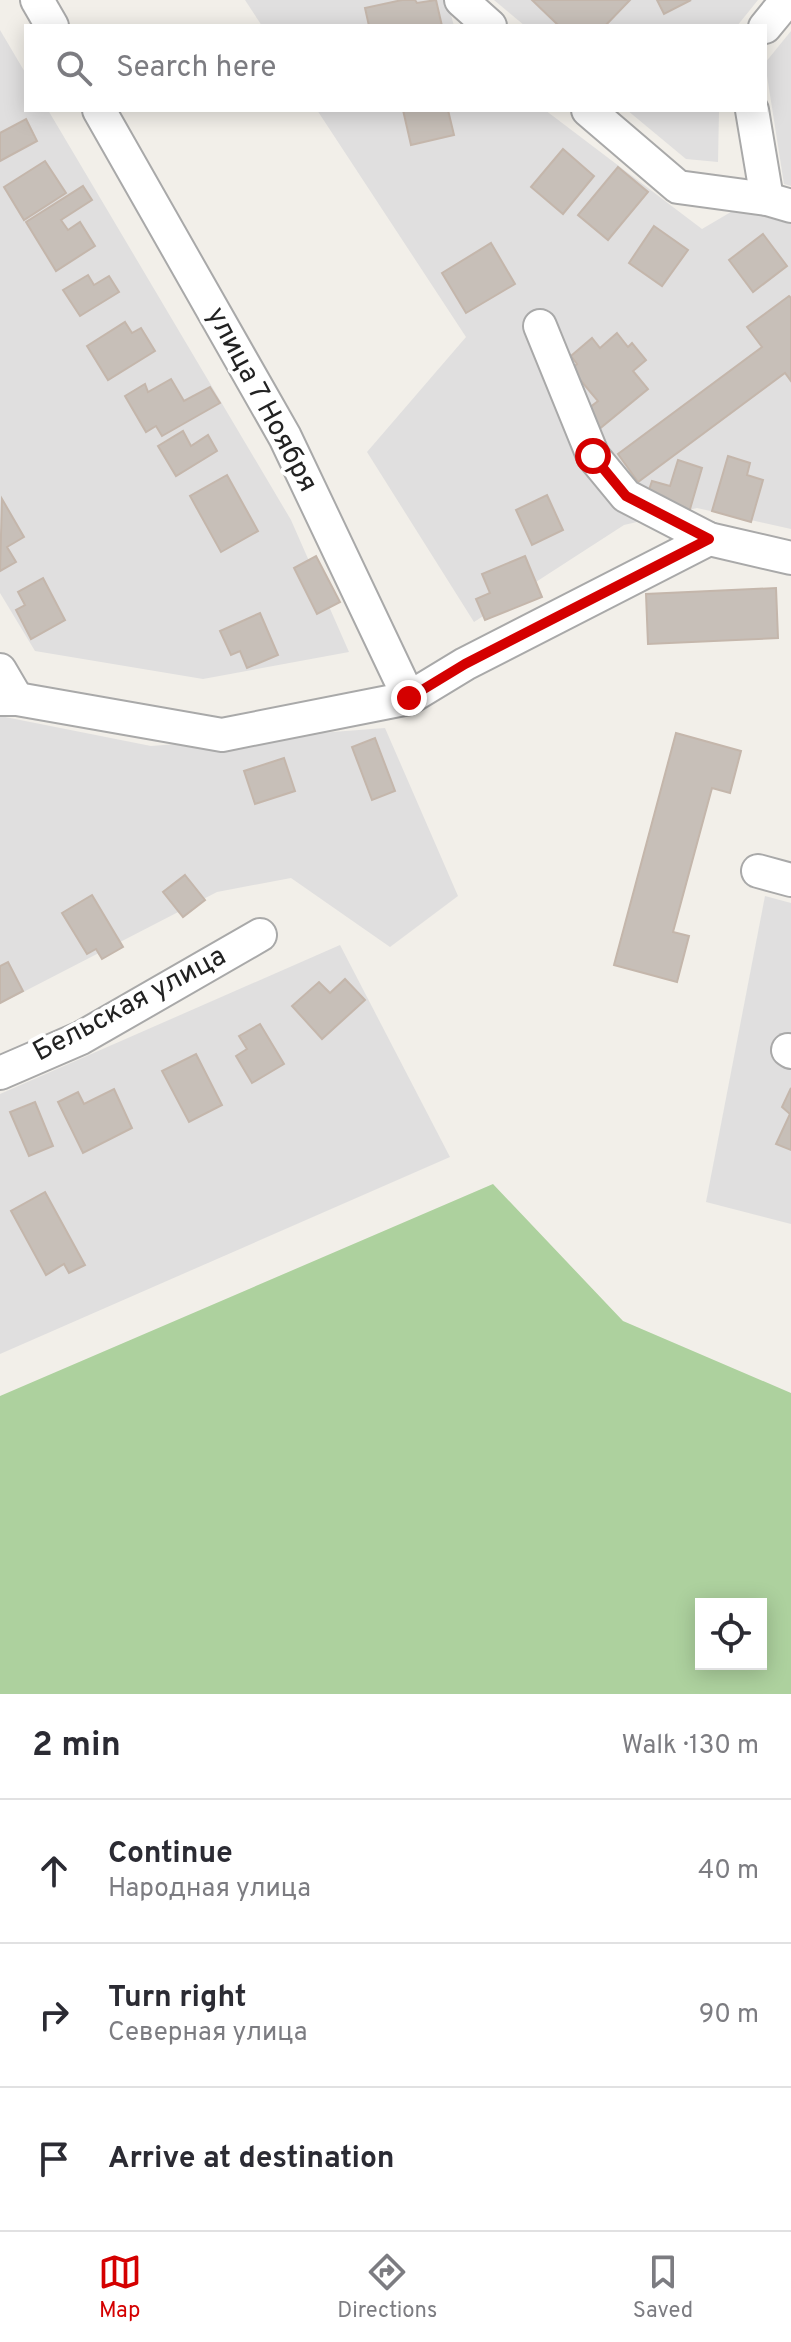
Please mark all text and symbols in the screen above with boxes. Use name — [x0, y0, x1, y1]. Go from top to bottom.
search box — [24, 24, 767, 112]
icon: search — [52, 46, 96, 90]
text: Search here — [116, 50, 276, 87]
street label: улица 7 Ноября — [197, 301, 325, 499]
route start — [575, 438, 611, 474]
route end — [391, 680, 427, 716]
street label: Бельская улица — [27, 939, 233, 1071]
map controls — [695, 1598, 767, 1670]
button: locate — [695, 1598, 767, 1670]
text: 2 min — [32, 1725, 121, 1768]
text: Walk · 130 m — [621, 1730, 759, 1763]
text: Continue — [108, 1836, 233, 1873]
icon: ahead — [32, 1849, 76, 1893]
text: 40 m — [698, 1855, 759, 1888]
text: Народная улица — [108, 1873, 311, 1906]
text: Turn right — [108, 1980, 246, 2017]
icon: right — [32, 1993, 76, 2037]
text: 90 m — [699, 1999, 759, 2032]
text: Северная улица — [108, 2017, 307, 2050]
icon: arrive — [32, 2137, 76, 2181]
text: Arrive at destination — [108, 2141, 394, 2178]
tab: Map — [98, 2250, 142, 2325]
tab: Directions — [337, 2250, 437, 2325]
tab: Saved — [633, 2250, 693, 2325]

